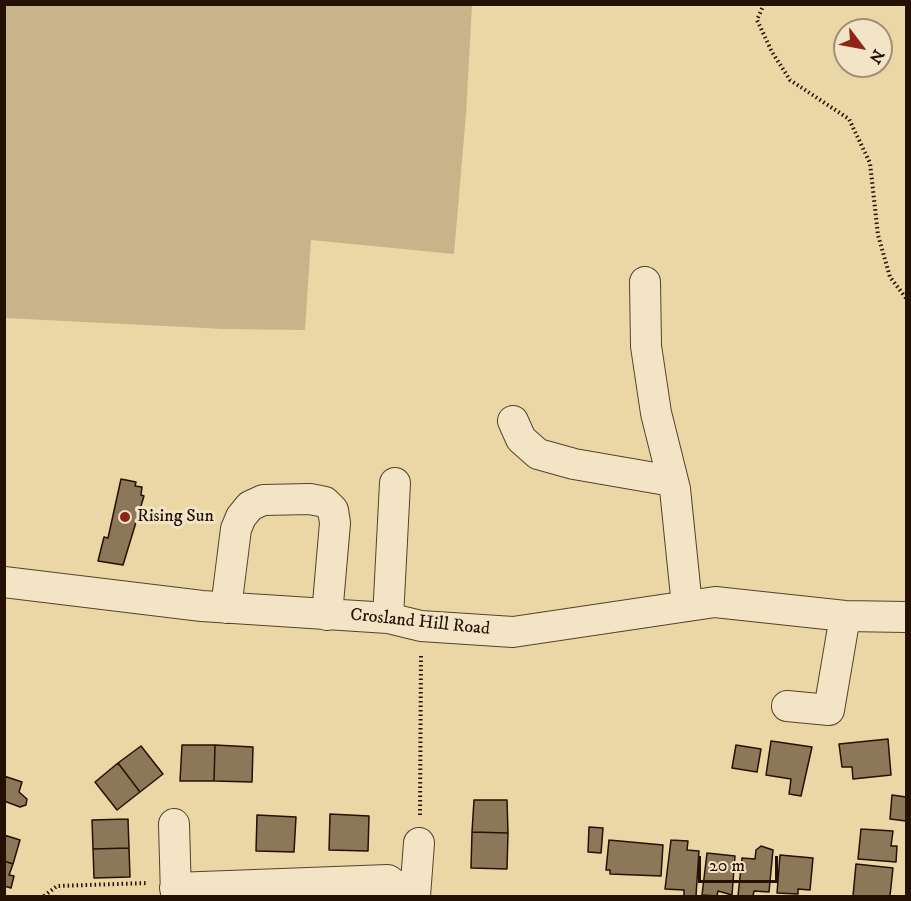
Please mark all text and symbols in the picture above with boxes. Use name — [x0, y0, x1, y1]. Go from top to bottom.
north arrow — [833, 18, 893, 78]
text: N — [865, 46, 889, 67]
place label: Rising Sun — [137, 506, 214, 528]
marker: Rising Sun — [118, 510, 132, 524]
street label: Crosland Hill Road — [349, 605, 491, 641]
scale bar — [701, 844, 780, 882]
text: 20 m — [709, 855, 745, 877]

